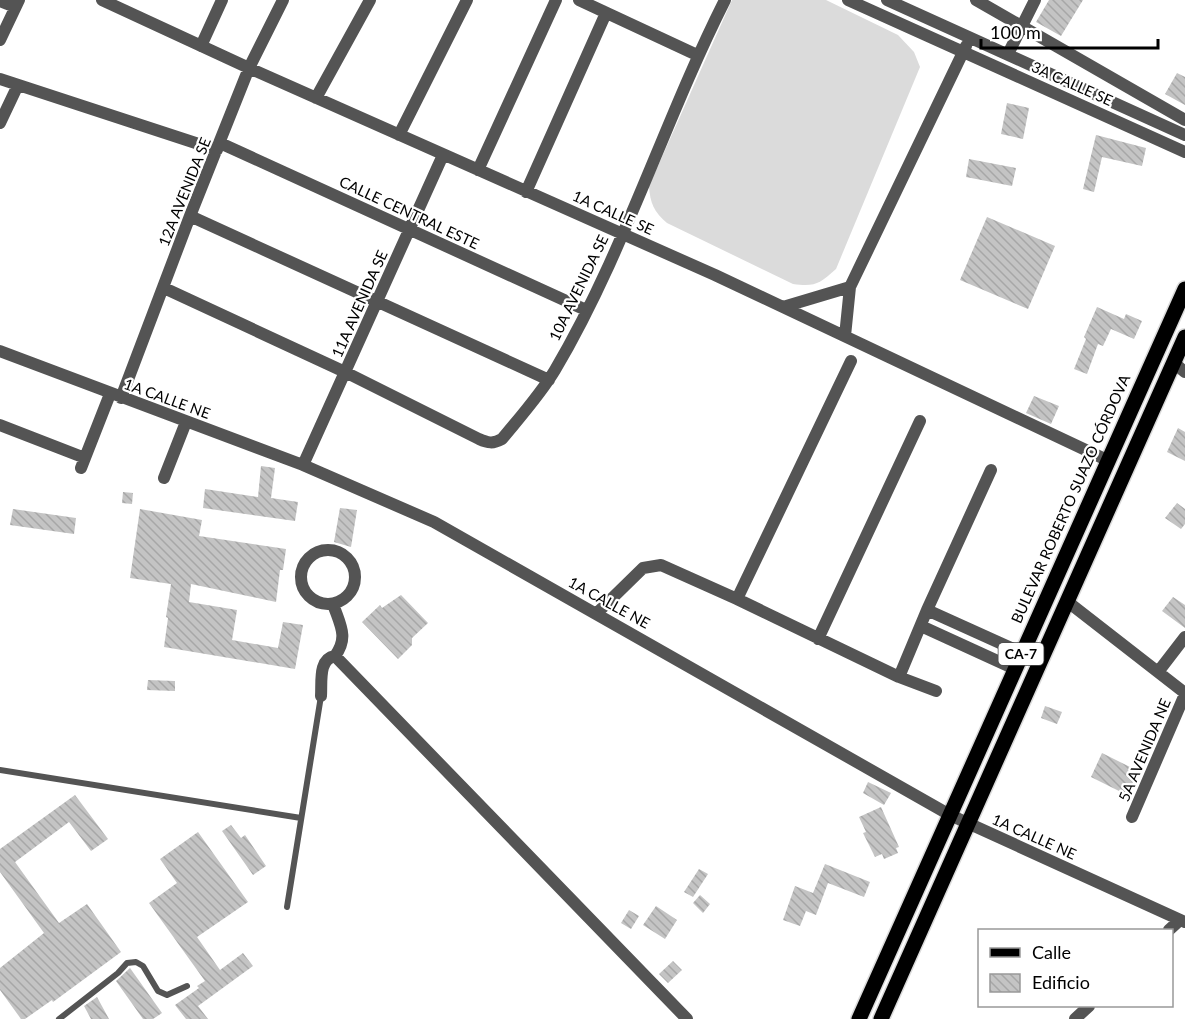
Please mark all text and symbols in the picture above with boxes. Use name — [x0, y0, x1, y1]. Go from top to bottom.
scale bar — [981, 12, 1158, 50]
text: 100 m — [990, 21, 1041, 43]
street label: 3A CALLE SE — [1029, 57, 1116, 109]
street label: 12A AVENIDA SE — [154, 135, 214, 249]
street label: CALLE CENTRAL ESTE — [337, 172, 482, 252]
street label: 1A CALLE SE — [570, 186, 657, 238]
street label: 10A AVENIDA SE — [545, 232, 612, 343]
street label: 11A AVENIDA SE — [327, 247, 391, 360]
street label: BULEVAR ROBERTO SUAZO CÓRDOVA — [1007, 371, 1134, 626]
street label: 1A CALLE NE — [122, 374, 213, 422]
street label: 1A CALLE NE — [566, 572, 653, 632]
road number: CA-7 — [998, 643, 1044, 665]
street label: 5A AVENIDA NE — [1114, 695, 1174, 804]
street label: 1A CALLE NE — [989, 809, 1079, 863]
legend — [978, 929, 1173, 1007]
text: Calle — [1032, 941, 1071, 963]
text: Edificio — [1032, 971, 1090, 993]

